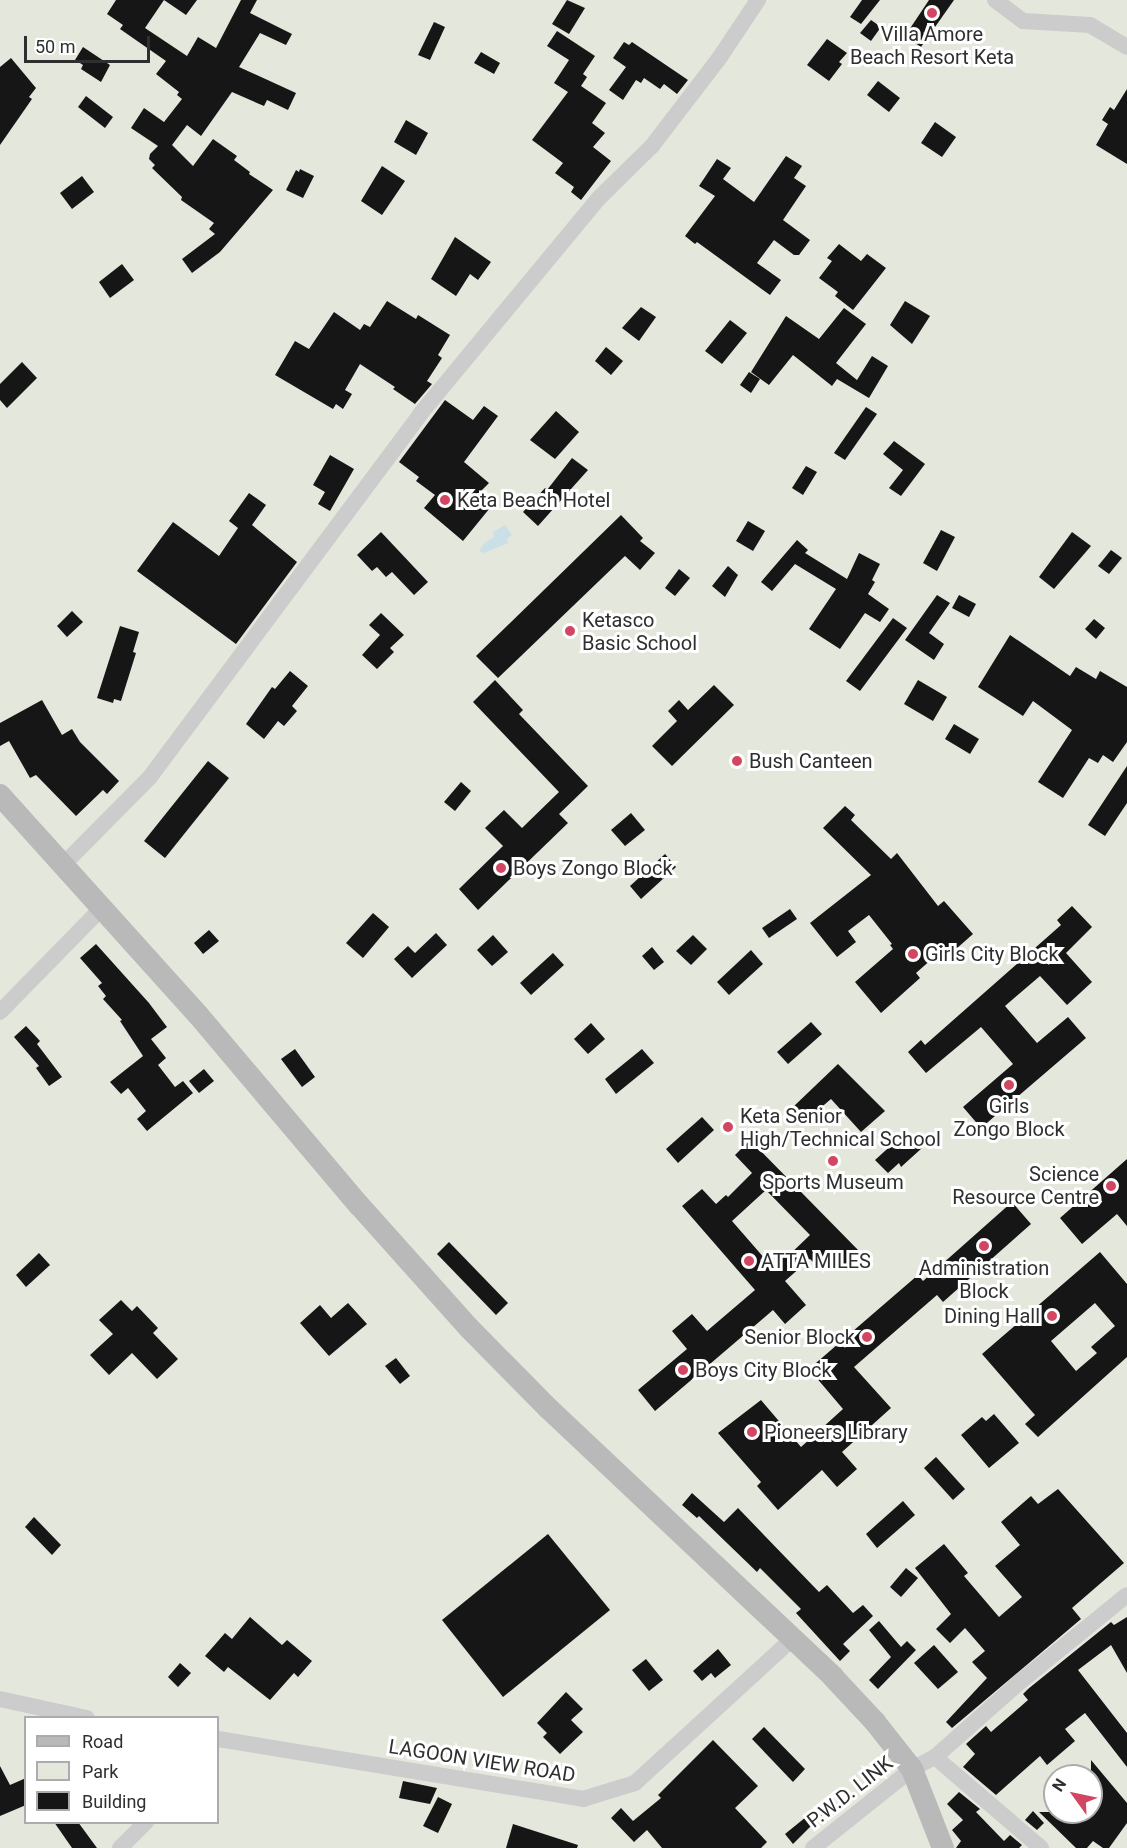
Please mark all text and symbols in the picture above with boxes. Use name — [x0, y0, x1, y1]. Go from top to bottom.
marker: Villa Amore Beach Resort Keta — [925, 6, 939, 20]
place label: Villa Amore Beach Resort Keta — [850, 22, 1014, 69]
scale bar — [27, 24, 153, 62]
text: 50 m — [35, 36, 75, 57]
place label: Keta Beach Hotel — [457, 488, 610, 512]
marker: Keta Beach Hotel — [438, 493, 452, 507]
place label: Ketasco Basic School — [582, 608, 697, 655]
marker: Ketasco Basic School — [563, 624, 577, 638]
place label: Bush Canteen — [749, 749, 873, 773]
marker: Bush Canteen — [730, 754, 744, 768]
place label: Boys Zongo Block — [513, 856, 673, 880]
marker: Boys Zongo Block — [494, 861, 508, 875]
place label: Girls City Block — [925, 942, 1059, 966]
marker: Girls City Block — [906, 947, 920, 961]
marker: Girls Zongo Block — [1002, 1078, 1016, 1092]
place label: Girls Zongo Block — [953, 1094, 1065, 1141]
place label: Keta Senior High/Technical School — [740, 1104, 941, 1151]
marker: Keta Senior High/Technical School — [721, 1120, 735, 1134]
marker: Sports Museum — [826, 1154, 840, 1168]
place label: Science Resource Centre — [952, 1162, 1099, 1209]
place label: Sports Museum — [762, 1170, 904, 1194]
marker: Science Resource Centre — [1104, 1179, 1118, 1193]
marker: Administration Block — [977, 1239, 991, 1253]
place label: ATTA MILES — [761, 1249, 871, 1273]
marker: ATTA MILES — [742, 1254, 756, 1268]
place label: Administration Block — [919, 1256, 1049, 1303]
place label: Dining Hall — [944, 1304, 1040, 1328]
marker: Dining Hall — [1045, 1309, 1059, 1323]
place label: Senior Block — [744, 1325, 855, 1349]
marker: Senior Block — [860, 1330, 874, 1344]
place label: Boys City Block — [695, 1358, 832, 1382]
marker: Boys City Block — [676, 1363, 690, 1377]
place label: Pioneers Library — [764, 1420, 908, 1444]
marker: Pioneers Library — [745, 1425, 759, 1439]
legend — [24, 1716, 219, 1824]
text: Road — [82, 1731, 123, 1752]
street label: LAGOON VIEW ROAD — [387, 1734, 577, 1788]
street label: P.W.D. LINK — [802, 1751, 898, 1833]
text: Park — [82, 1761, 118, 1782]
north arrow — [1043, 1764, 1103, 1824]
text: N — [1048, 1775, 1070, 1795]
text: Building — [82, 1791, 146, 1812]

